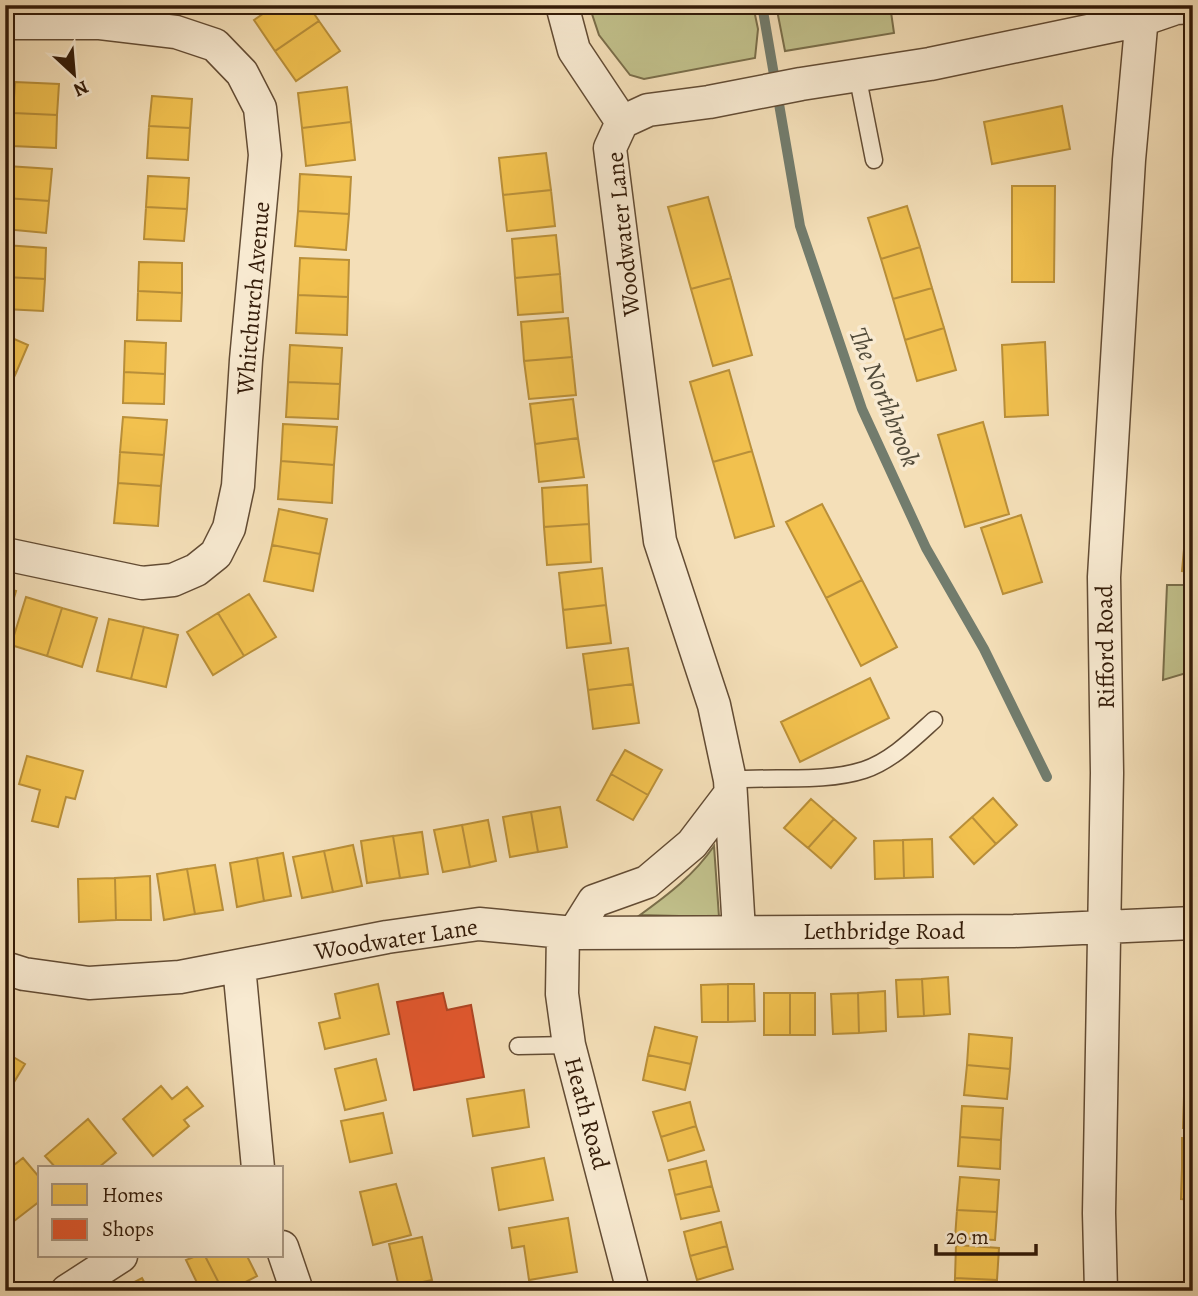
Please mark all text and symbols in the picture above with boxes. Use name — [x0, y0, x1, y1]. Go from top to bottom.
north arrow — [38, 38, 108, 108]
text: N — [69, 74, 93, 103]
street label: Woodwater Lane — [598, 150, 648, 319]
street label: Whitchurch Avenue — [229, 200, 277, 397]
water label: The Northbrook — [841, 322, 928, 472]
street label: Rifford Road — [1088, 584, 1122, 709]
street label: Woodwater Lane — [311, 910, 480, 968]
street label: Lethbridge Road — [803, 915, 965, 947]
street label: Heath Road — [557, 1053, 617, 1173]
legend — [38, 1166, 284, 1258]
text: Homes — [102, 1181, 163, 1209]
scale bar — [936, 1212, 1035, 1256]
text: Shops — [102, 1215, 154, 1243]
text: 20 m — [946, 1223, 989, 1251]

